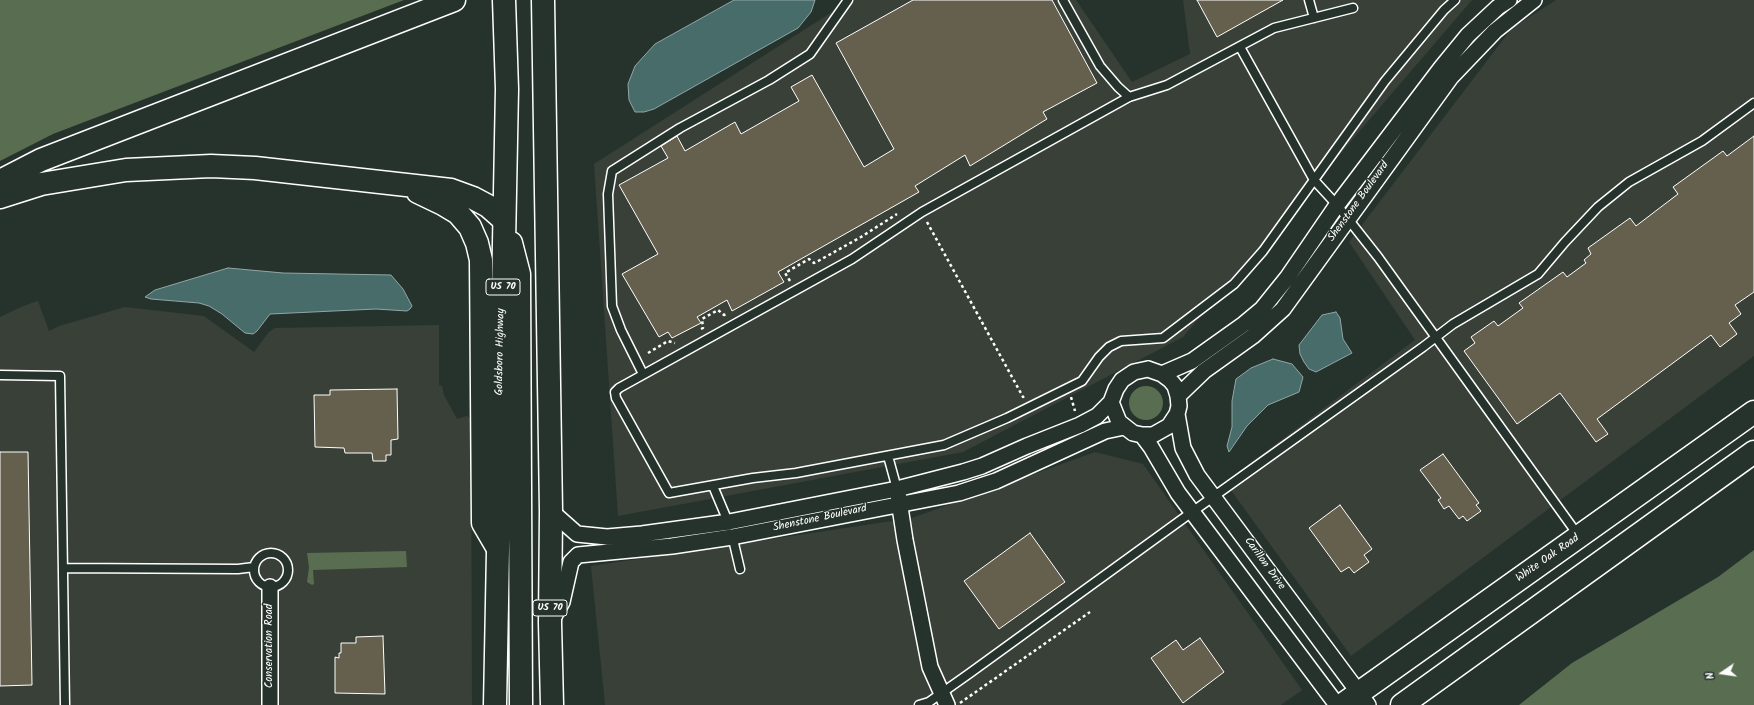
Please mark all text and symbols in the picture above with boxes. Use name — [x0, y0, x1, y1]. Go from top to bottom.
street label: Shenstone Boulevard — [1326, 159, 1392, 245]
road number: US 70 — [486, 279, 520, 295]
street label: Goldsboro Highway — [494, 308, 508, 396]
street label: Shenstone Boulevard — [772, 503, 868, 535]
street label: White Oak Road — [1514, 532, 1582, 586]
street label: Carillon Drive — [1241, 535, 1287, 593]
road number: US 70 — [533, 600, 567, 616]
street label: Conservation Road — [263, 604, 277, 688]
north arrow — [1702, 653, 1742, 693]
text: N — [1701, 670, 1720, 681]

